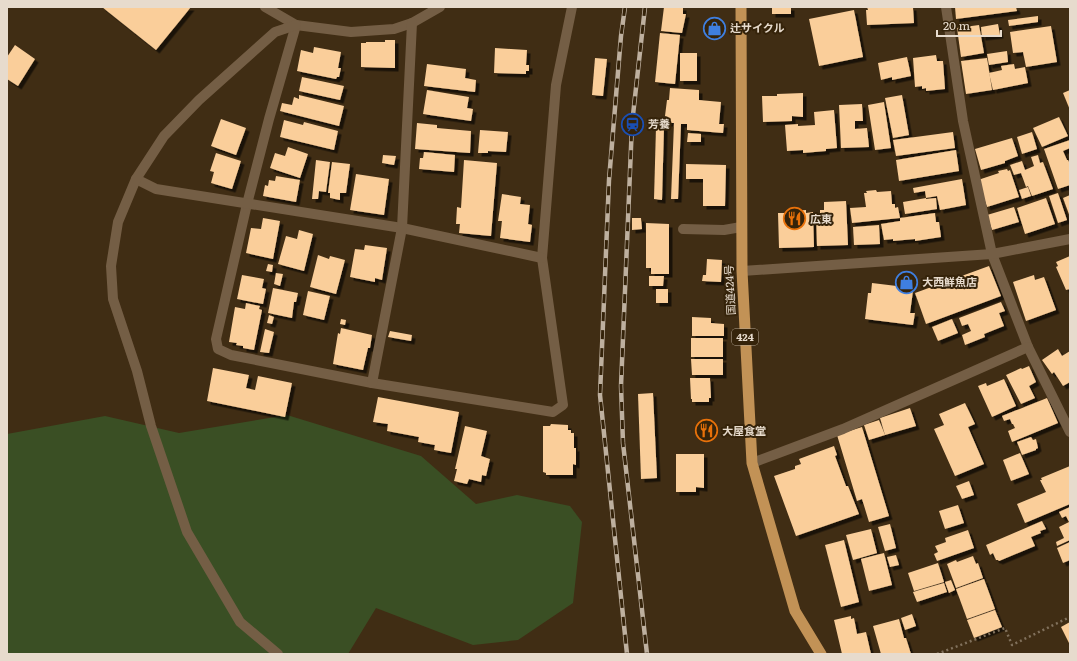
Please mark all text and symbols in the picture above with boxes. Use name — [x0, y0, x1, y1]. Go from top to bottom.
scale bar — [937, 12, 1001, 38]
shop icon: 辻サイクル — [701, 15, 727, 41]
text: 20 m — [943, 16, 970, 34]
place label: 辻サイクル — [730, 19, 784, 35]
station icon: 芳養 — [619, 111, 645, 137]
place label: 芳養 — [648, 115, 670, 131]
restaurant icon: 広東 — [781, 206, 807, 232]
place label: 広東 — [810, 210, 832, 226]
street label: 国道424号 — [720, 264, 738, 316]
shop icon: 大西鮮魚店 — [894, 269, 920, 295]
place label: 大西鮮魚店 — [922, 273, 977, 289]
road number: 424 — [732, 329, 758, 345]
restaurant icon: 大屋食堂 — [694, 418, 720, 444]
place label: 大屋食堂 — [722, 422, 766, 438]

